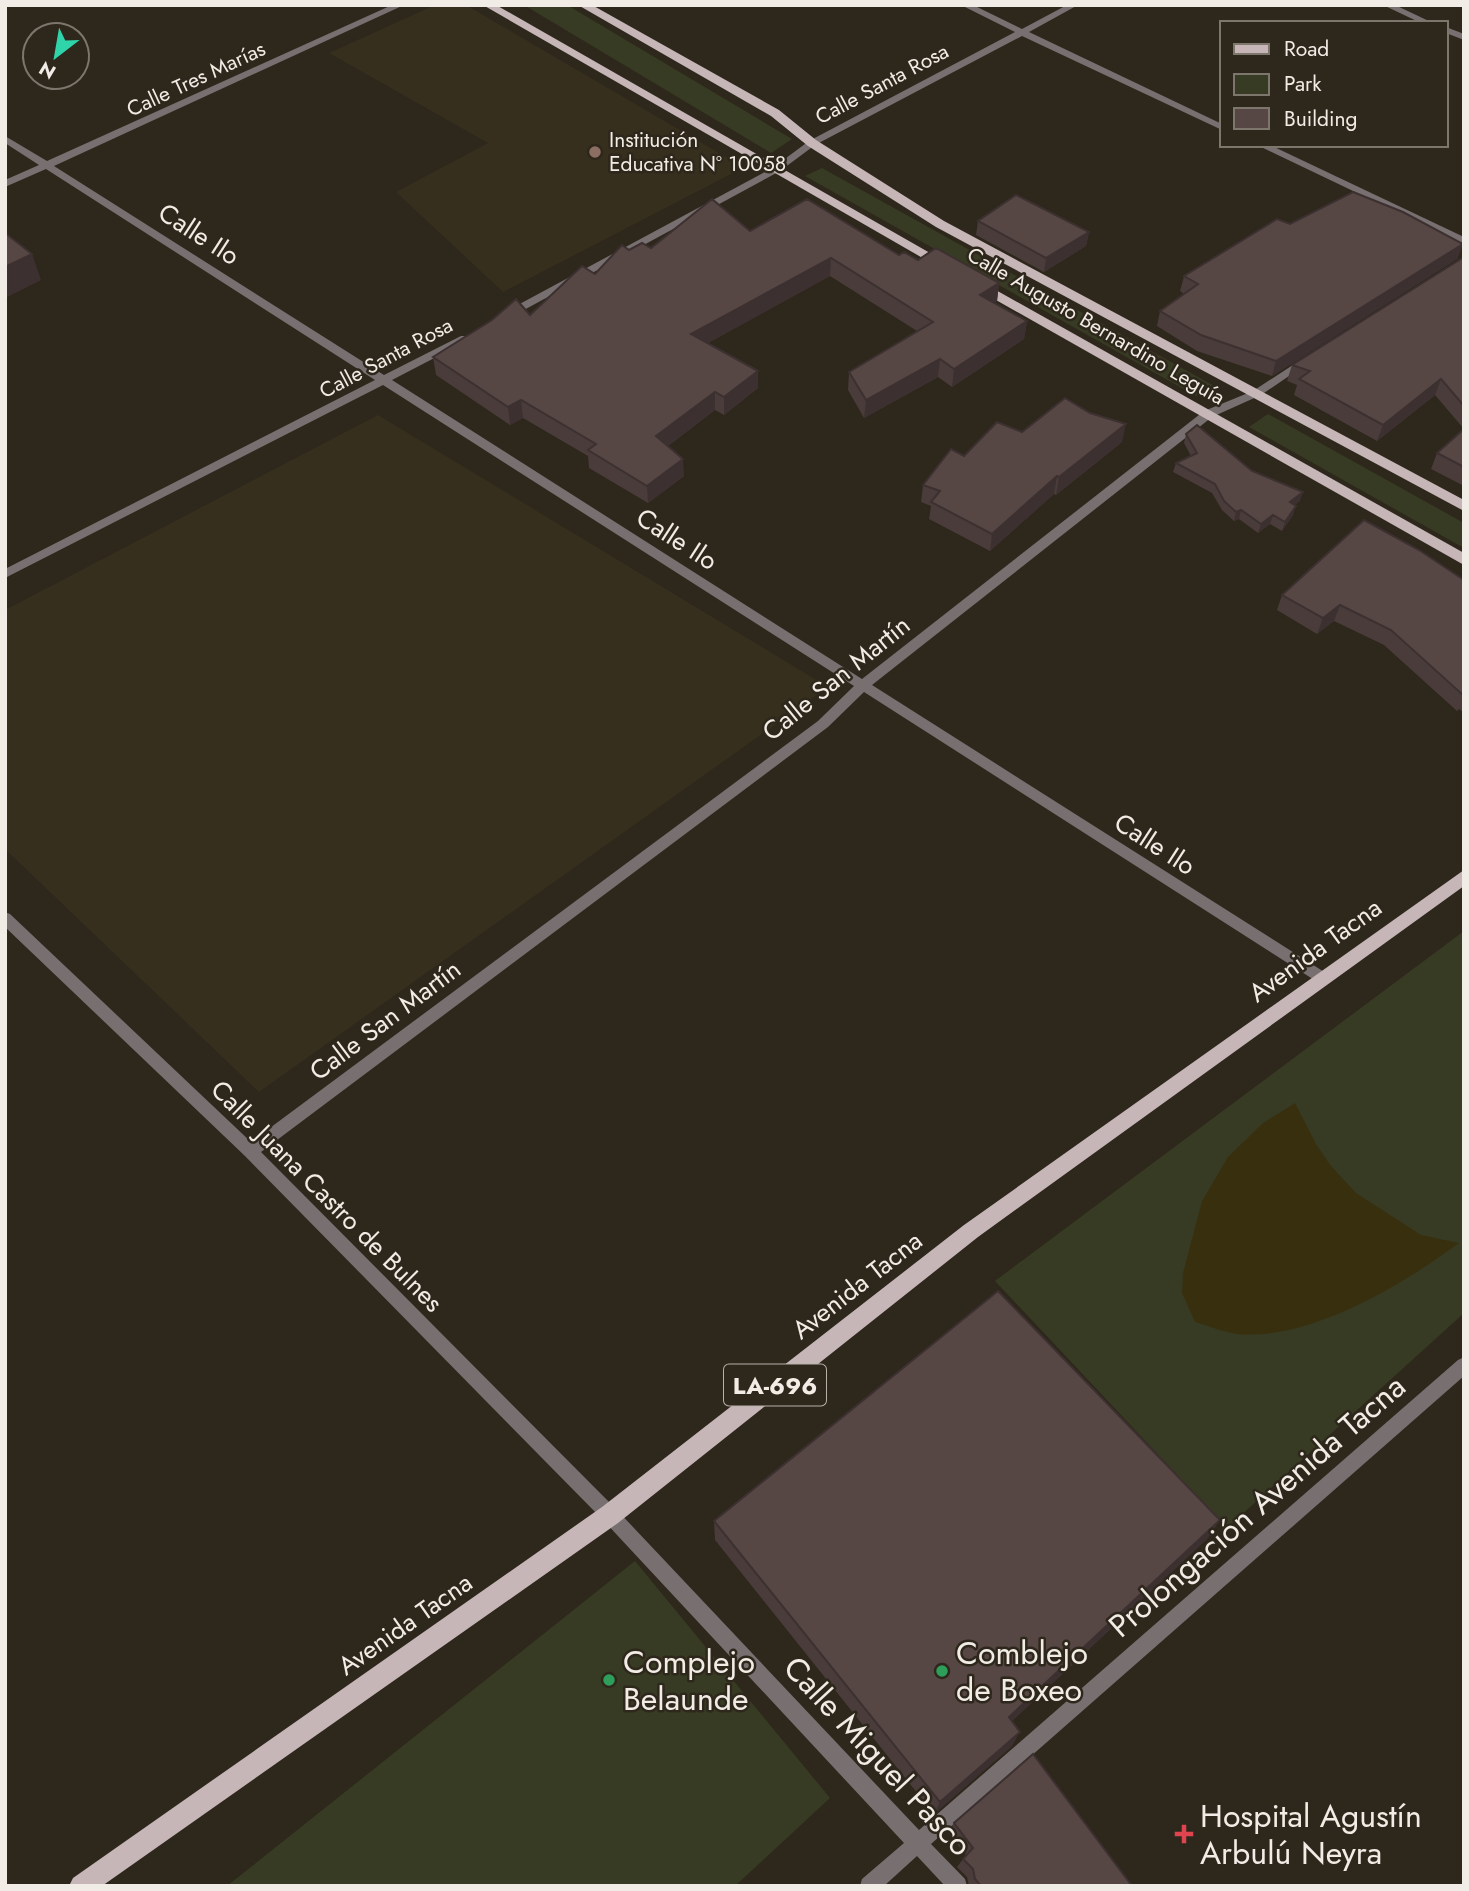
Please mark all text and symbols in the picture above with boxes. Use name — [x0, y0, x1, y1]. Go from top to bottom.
north arrow — [21, 21, 91, 91]
legend — [1220, 21, 1448, 147]
street label: Calle Tres Marías — [122, 34, 270, 124]
text: Road — [1284, 34, 1329, 64]
street label: Calle Santa Rosa — [810, 36, 954, 132]
text: N — [34, 55, 61, 86]
text: Park — [1284, 69, 1322, 99]
text: Building — [1284, 104, 1357, 134]
place label: Institución Educativa Nº 10058 — [609, 125, 786, 179]
marker: Institución Educativa Nº 10058 — [587, 144, 603, 160]
street label: Calle Ilo — [151, 194, 247, 274]
street label: Calle Augusto Bernardino Leguía — [962, 240, 1230, 412]
street label: Calle Santa Rosa — [314, 310, 458, 406]
street label: Calle Ilo — [629, 499, 725, 579]
street label: Calle San Martín — [754, 606, 918, 750]
street label: Calle Ilo — [1107, 804, 1203, 884]
street label: Avenida Tacna — [1241, 889, 1389, 1011]
street label: Calle San Martín — [301, 950, 469, 1090]
street label: Calle Juana Castro de Bulnes — [202, 1071, 452, 1321]
street label: Avenida Tacna — [784, 1222, 930, 1348]
road number: LA-696 — [724, 1364, 826, 1406]
street label: Prolongación Avenida Tacna — [1098, 1364, 1416, 1648]
street label: Avenida Tacna — [330, 1564, 480, 1684]
place label: Comblejo de Boxeo — [956, 1630, 1088, 1713]
place label: Complejo Belaunde — [623, 1639, 755, 1722]
street label: Calle Miguel Pasco — [773, 1646, 983, 1866]
marker: Comblejo de Boxeo — [934, 1663, 950, 1679]
marker: Complejo Belaunde — [601, 1672, 617, 1688]
place label: Hospital Agustín Arbulú Neyra — [1200, 1793, 1422, 1876]
marker: Hospital Agustín Arbulú Neyra — [1174, 1824, 1194, 1844]

